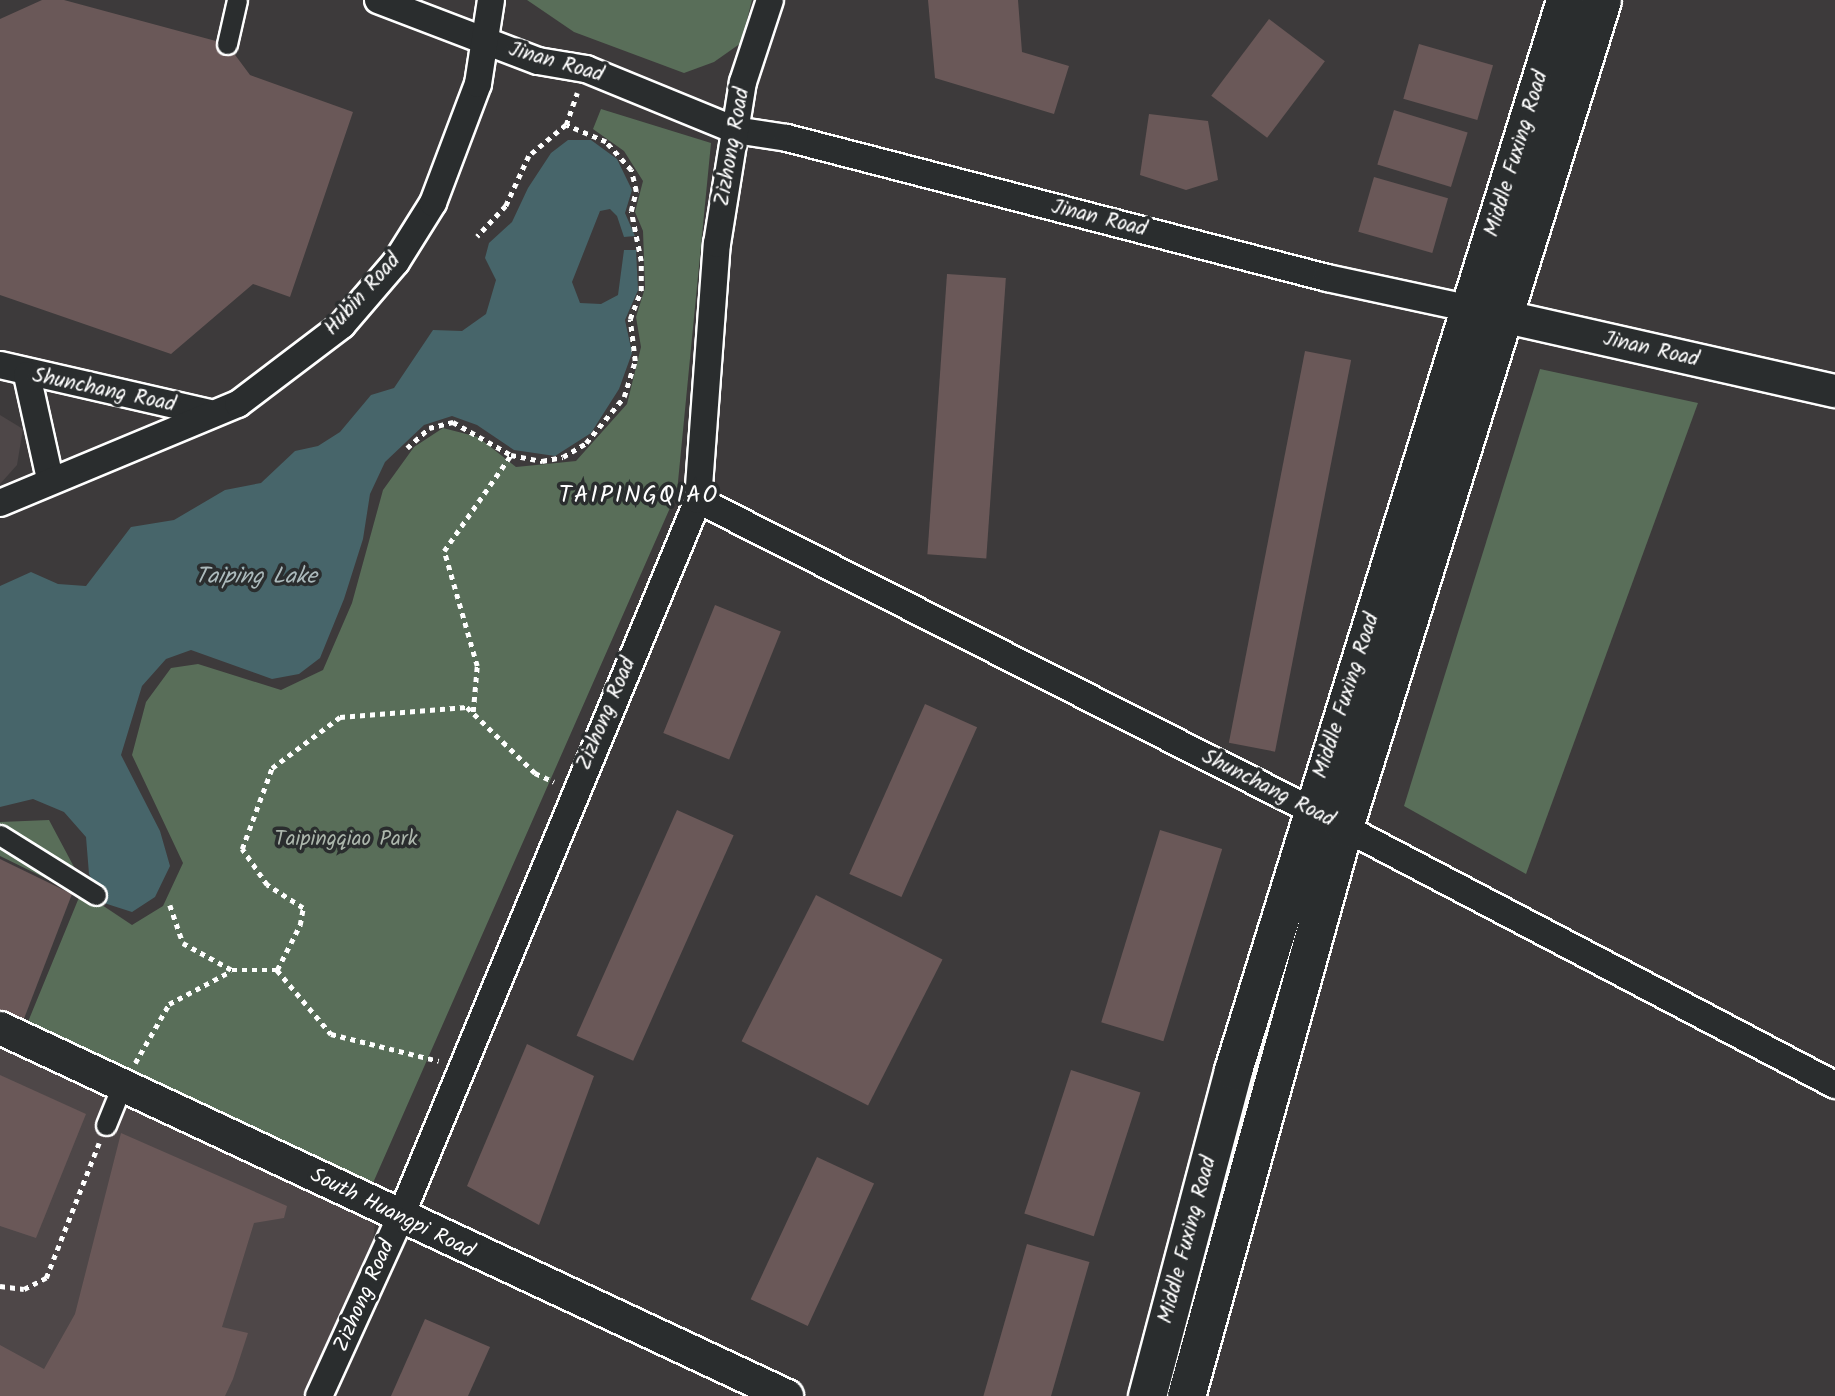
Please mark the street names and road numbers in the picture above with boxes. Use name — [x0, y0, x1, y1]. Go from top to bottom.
street label: Jinan Road — [506, 37, 606, 89]
street label: Middle Fuxing Road — [1480, 68, 1554, 240]
street label: Zizhong Road — [710, 86, 756, 208]
street label: Jinan Road — [1049, 195, 1149, 243]
street label: Hubin Road — [320, 249, 406, 341]
street label: Jinan Road — [1601, 327, 1701, 373]
street label: Shunchang Road — [30, 364, 178, 418]
street label: Middle Fuxing Road — [1308, 610, 1386, 782]
street label: Zizhong Road — [572, 654, 642, 774]
street label: Shunchang Road — [1197, 745, 1339, 833]
street label: Middle Fuxing Road — [1154, 1154, 1222, 1326]
street label: South Huangpi Road — [306, 1163, 478, 1265]
street label: Zizhong Road — [329, 1236, 401, 1356]

